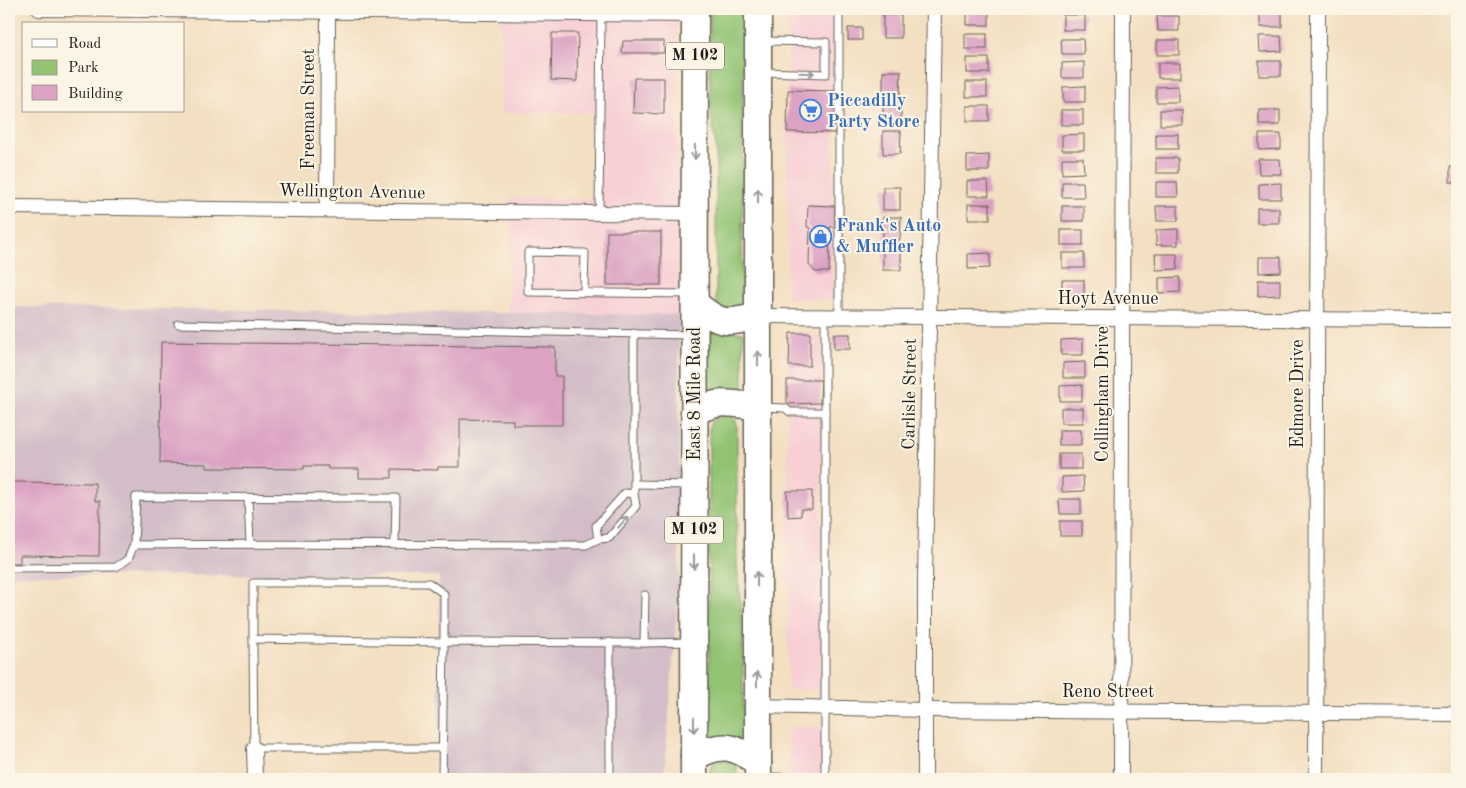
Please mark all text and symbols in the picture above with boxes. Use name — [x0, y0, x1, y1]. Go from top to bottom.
legend — [22, 22, 185, 112]
text: Road — [68, 37, 102, 52]
road number: M 102 — [666, 42, 724, 70]
street label: Freeman Street — [300, 48, 318, 170]
text: Park — [68, 61, 99, 76]
one-way arrow — [798, 69, 814, 78]
text: Building — [68, 87, 123, 102]
place label: Piccadilly Party Store — [827, 92, 920, 131]
supermarket icon: Piccadilly Party Store — [799, 99, 823, 123]
one-way arrow — [690, 144, 700, 160]
street label: Wellington Avenue — [278, 182, 426, 202]
one-way arrow — [753, 188, 763, 204]
place label: Frank's Auto & Muffler — [836, 217, 941, 256]
shop icon: Frank's Auto & Muffler — [808, 224, 832, 248]
street label: Hoyt Avenue — [1057, 290, 1159, 308]
street label: Collingham Drive — [1094, 326, 1112, 462]
street label: East 8 Mile Road — [686, 327, 704, 461]
street label: Carlisle Street — [900, 338, 920, 450]
street label: Edmore Drive — [1289, 340, 1307, 448]
one-way arrow — [753, 351, 763, 367]
one-way arrow — [618, 516, 629, 529]
road number: M 102 — [665, 516, 723, 544]
one-way arrow — [689, 554, 699, 570]
one-way arrow — [752, 571, 762, 587]
one-way arrow — [753, 671, 762, 687]
street label: Reno Street — [1062, 683, 1154, 701]
one-way arrow — [689, 716, 699, 732]

